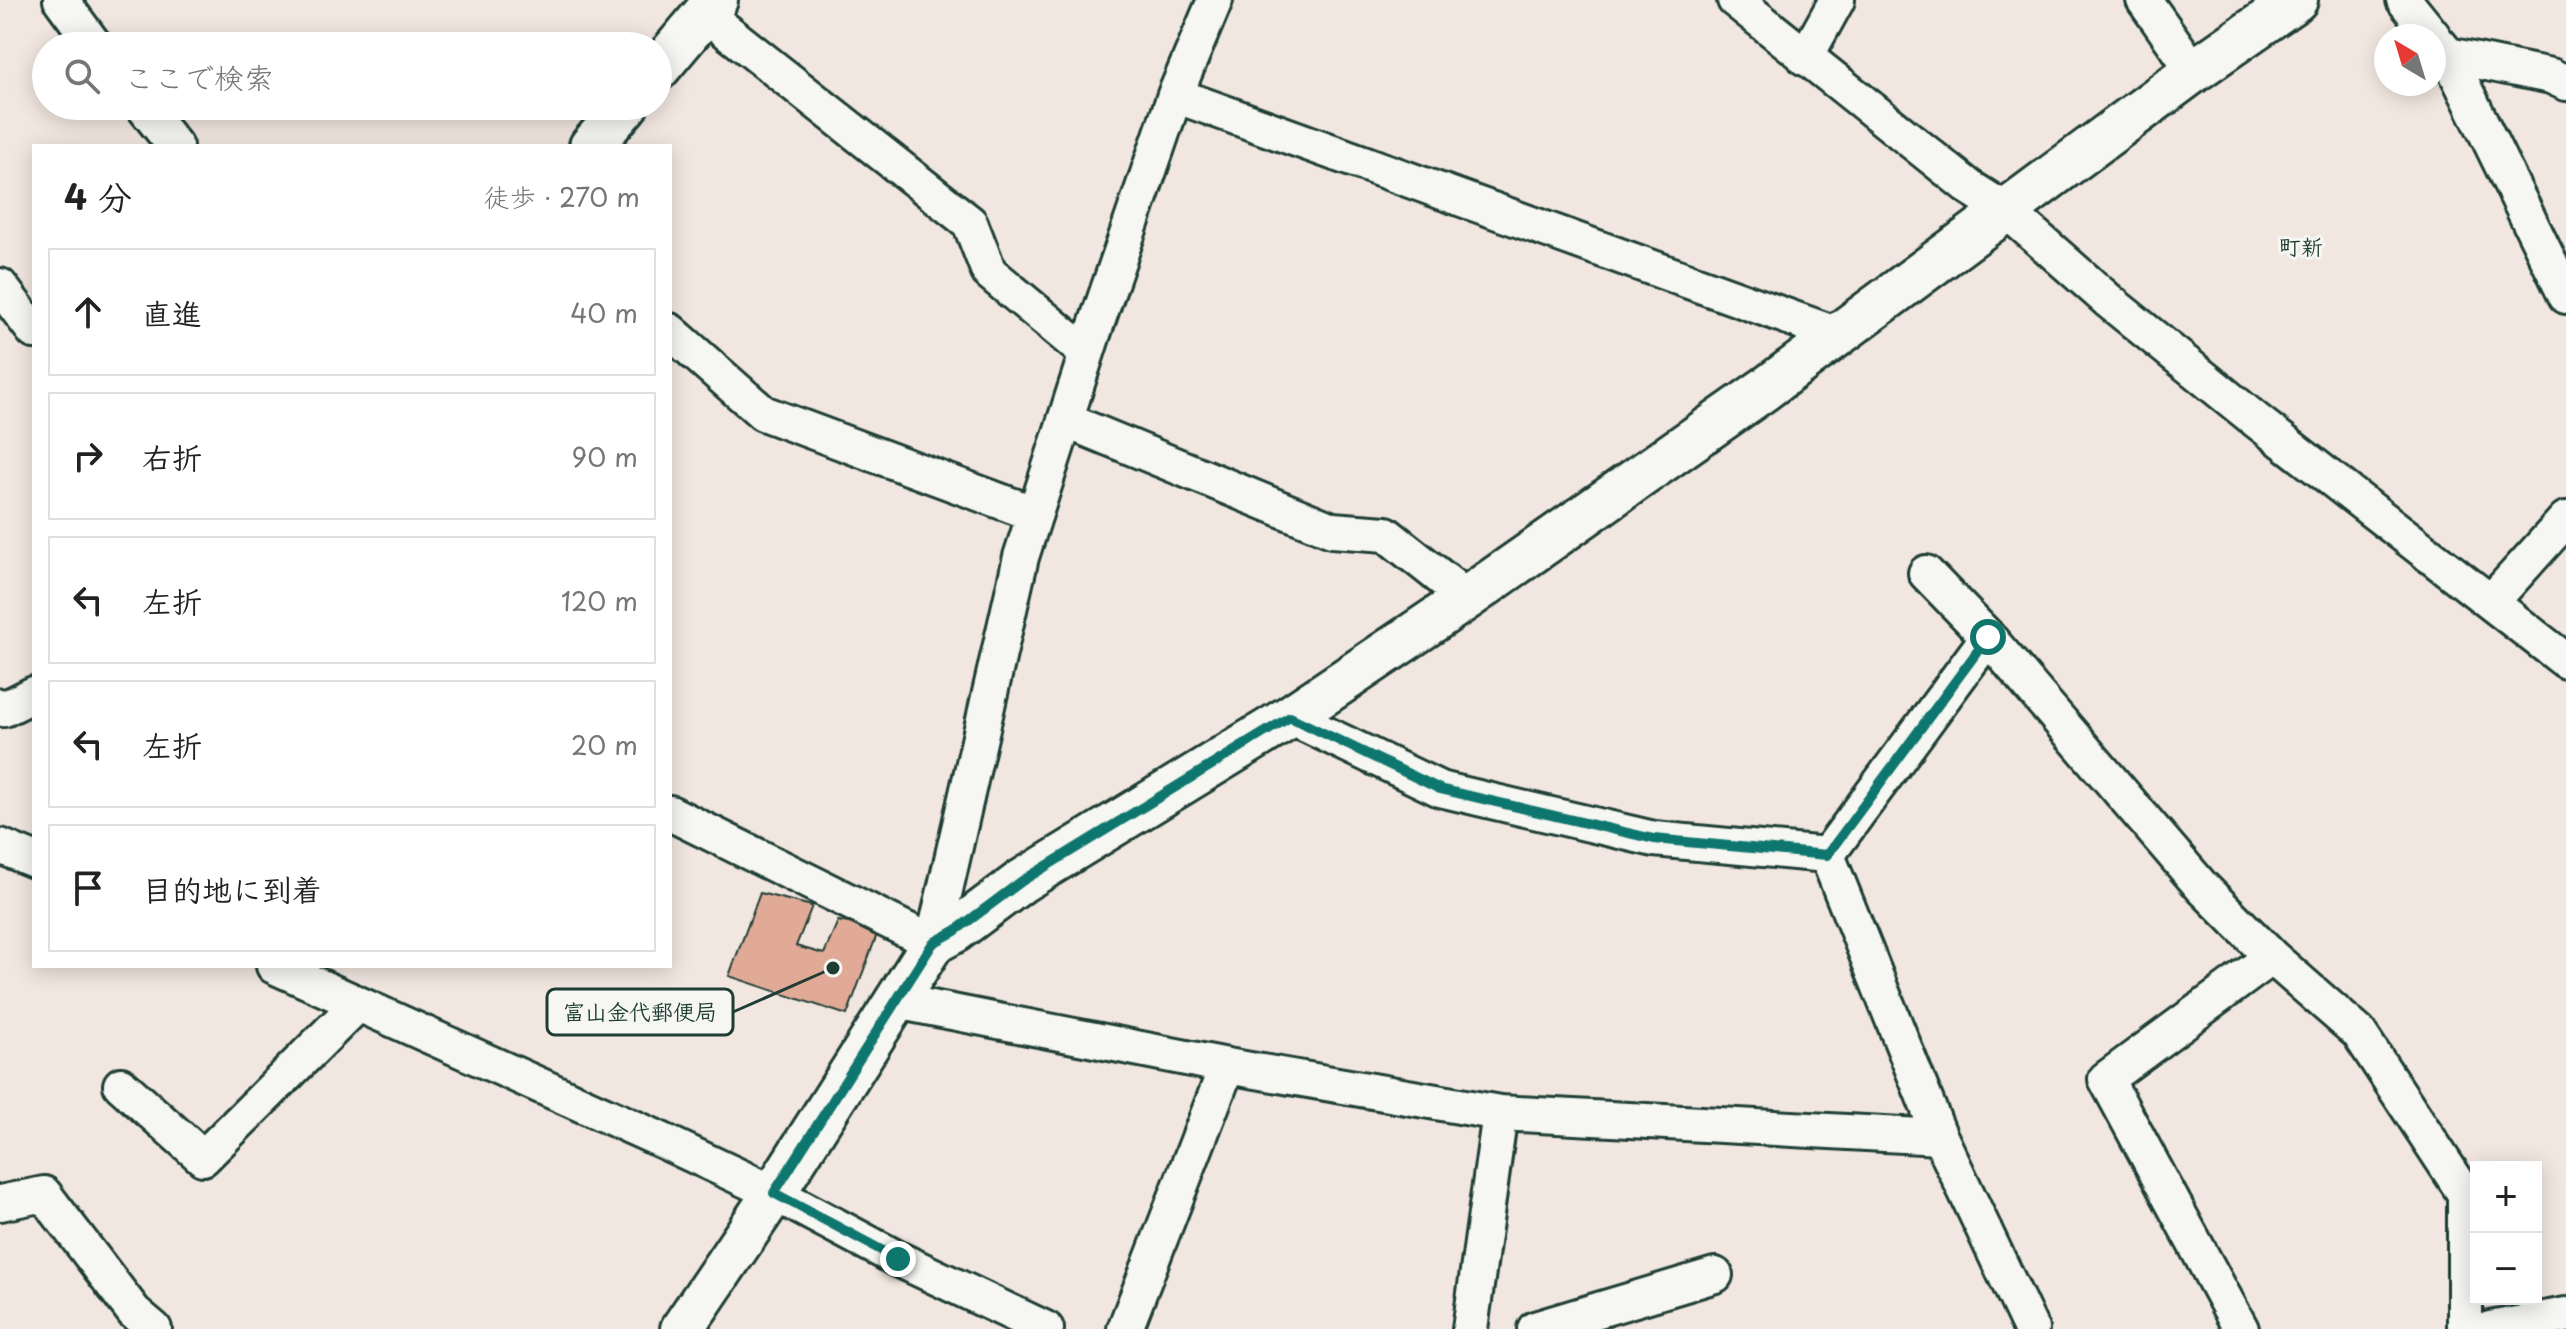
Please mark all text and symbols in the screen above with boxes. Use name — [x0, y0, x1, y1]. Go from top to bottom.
north arrow — [2374, 24, 2446, 96]
search box — [32, 32, 672, 120]
icon: search — [60, 54, 104, 98]
text: ここで検索 — [124, 54, 274, 99]
text: 4 分 — [64, 170, 132, 222]
text: 徒歩 · 270 m — [484, 177, 640, 216]
district label: 町新 — [2279, 229, 2323, 262]
icon: ahead — [66, 290, 110, 334]
text: 直進 — [142, 290, 202, 335]
text: 40 m — [570, 293, 638, 332]
icon: right — [66, 434, 110, 478]
text: 右折 — [142, 434, 202, 479]
text: 90 m — [571, 437, 638, 476]
icon: left — [66, 578, 110, 622]
text: 左折 — [142, 578, 202, 623]
text: 120 m — [561, 581, 638, 620]
route start — [1970, 619, 2006, 655]
icon: left — [66, 722, 110, 766]
text: 左折 — [142, 722, 202, 767]
text: 20 m — [571, 725, 638, 764]
icon: arrive — [66, 866, 110, 910]
text: 目的地に到着 — [142, 866, 322, 911]
callout: 富山金代郵便局 — [547, 989, 733, 1035]
text: 富山金代郵便局 — [563, 994, 717, 1027]
map controls — [2470, 1161, 2542, 1305]
button: + — [2470, 1161, 2542, 1233]
button: − — [2470, 1233, 2542, 1305]
route end — [880, 1241, 916, 1277]

